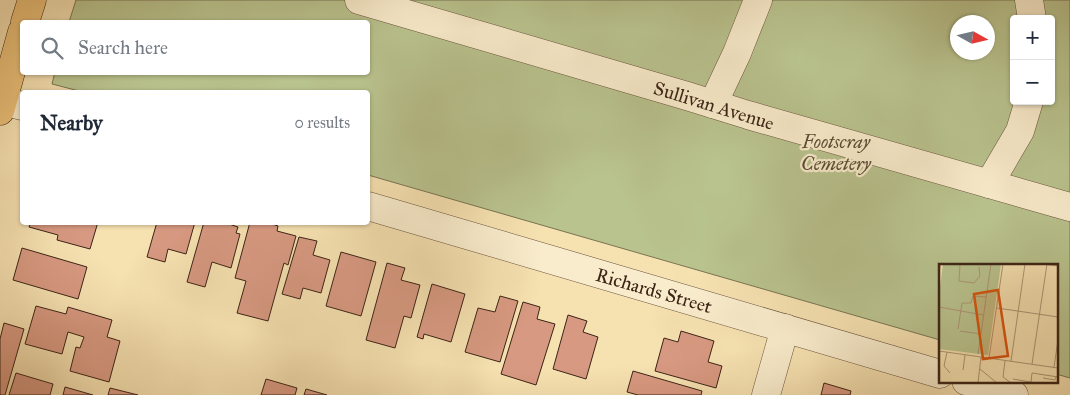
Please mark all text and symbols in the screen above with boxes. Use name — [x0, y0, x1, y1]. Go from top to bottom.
north arrow — [950, 15, 995, 60]
map controls — [1010, 15, 1055, 105]
button: + — [1010, 15, 1055, 60]
search box — [20, 20, 370, 75]
icon: search — [38, 34, 66, 62]
text: Search here — [78, 36, 168, 59]
button: − — [1010, 60, 1055, 105]
street label: Sullivan Avenue — [651, 76, 777, 135]
text: Nearby — [40, 110, 103, 136]
text: 0 results — [295, 113, 350, 132]
park label: Footscray Cemetery — [801, 130, 872, 175]
street label: Richards Street — [593, 263, 715, 318]
inset map — [939, 264, 1058, 382]

